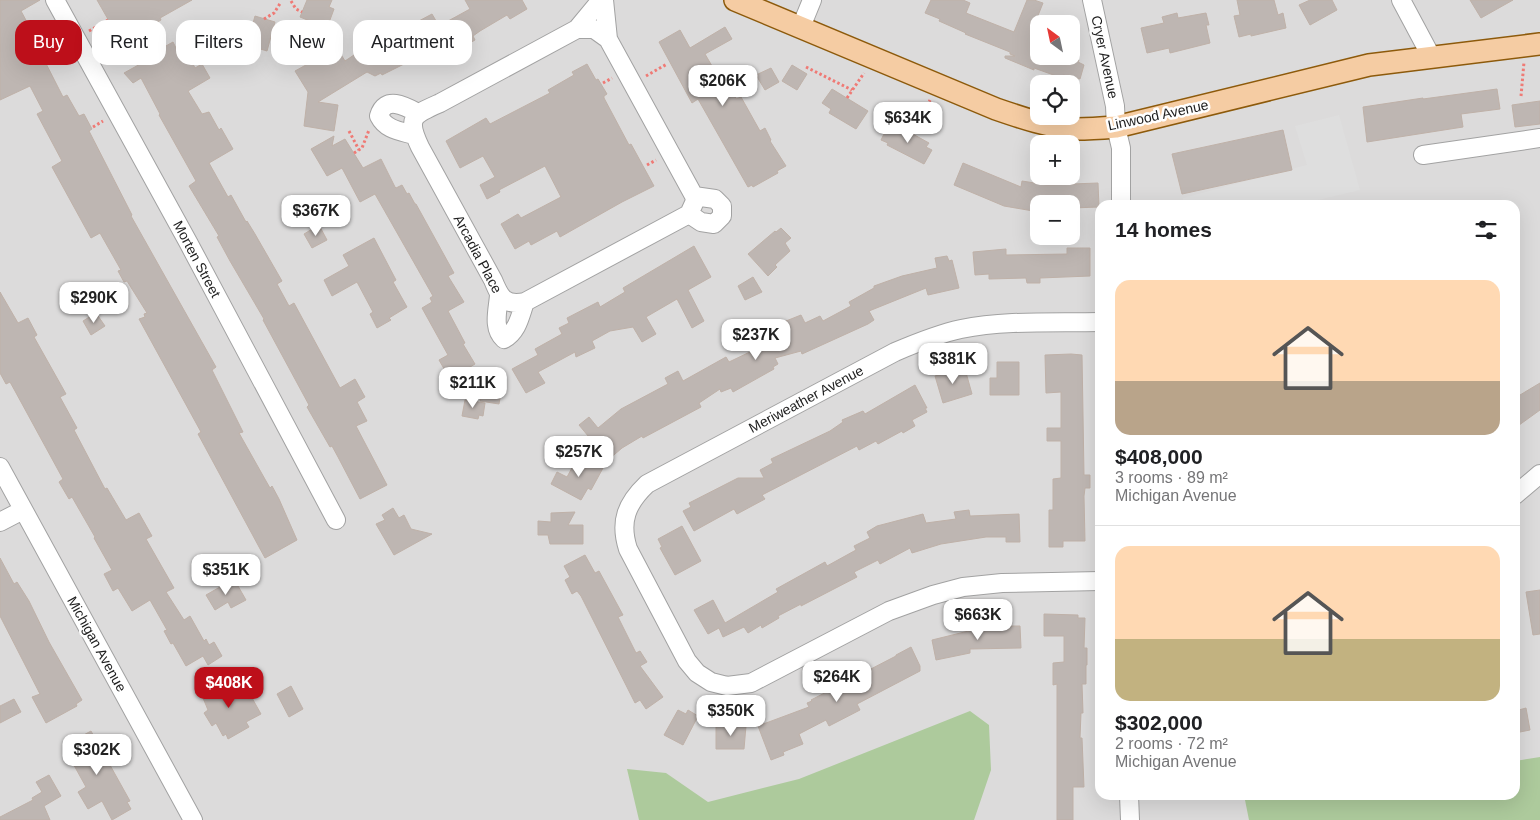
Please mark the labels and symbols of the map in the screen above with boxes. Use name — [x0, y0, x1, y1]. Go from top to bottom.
street label: Cryer Avenue — [1088, 14, 1122, 100]
north arrow — [1030, 15, 1080, 65]
pin: $206K — [688, 64, 758, 107]
street label: Linwood Avenue — [1106, 96, 1210, 133]
pin: $634K — [873, 102, 943, 144]
pin: $367K — [281, 194, 351, 237]
street label: Arcadia Place — [451, 212, 505, 296]
street label: Morten Street — [170, 218, 224, 300]
pin: $290K — [59, 282, 129, 324]
pin: $237K — [721, 318, 791, 361]
pin: $381K — [918, 342, 988, 385]
street label: Meriweather Avenue — [746, 362, 866, 436]
pin: $211K — [438, 366, 508, 409]
pin: $257K — [544, 436, 614, 478]
pin: $351K — [191, 554, 261, 596]
street label: Michigan Avenue — [64, 594, 130, 695]
pin: $663K — [943, 598, 1013, 641]
pin: $264K — [802, 660, 872, 703]
pin: $408K — [194, 666, 264, 709]
pin: $350K — [696, 694, 766, 737]
pin: $302K — [62, 734, 132, 776]

